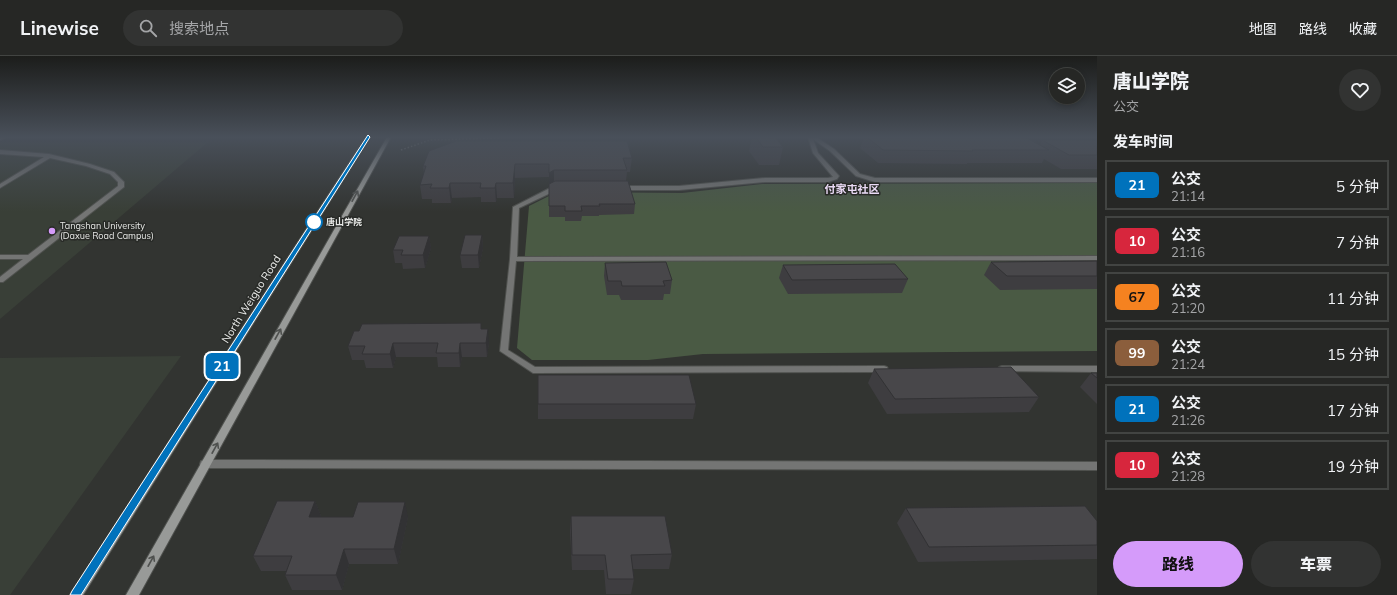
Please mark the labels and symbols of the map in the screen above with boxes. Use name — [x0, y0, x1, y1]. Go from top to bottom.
district label: 付家屯社区 — [825, 182, 880, 196]
one-way arrow — [352, 190, 359, 202]
marker: 唐山学院 — [305, 213, 323, 231]
place label: 唐山学院 — [326, 216, 362, 227]
place label: Tangshan University (Daxue Road Campus) — [60, 220, 154, 241]
marker: Tangshan University (Daxue Road Campus) — [47, 226, 57, 236]
street label: North Weiguo Road — [218, 252, 284, 346]
one-way arrow — [275, 328, 282, 340]
line badge: 21 — [204, 353, 240, 379]
one-way arrow — [211, 442, 219, 454]
one-way arrow — [147, 555, 155, 567]

